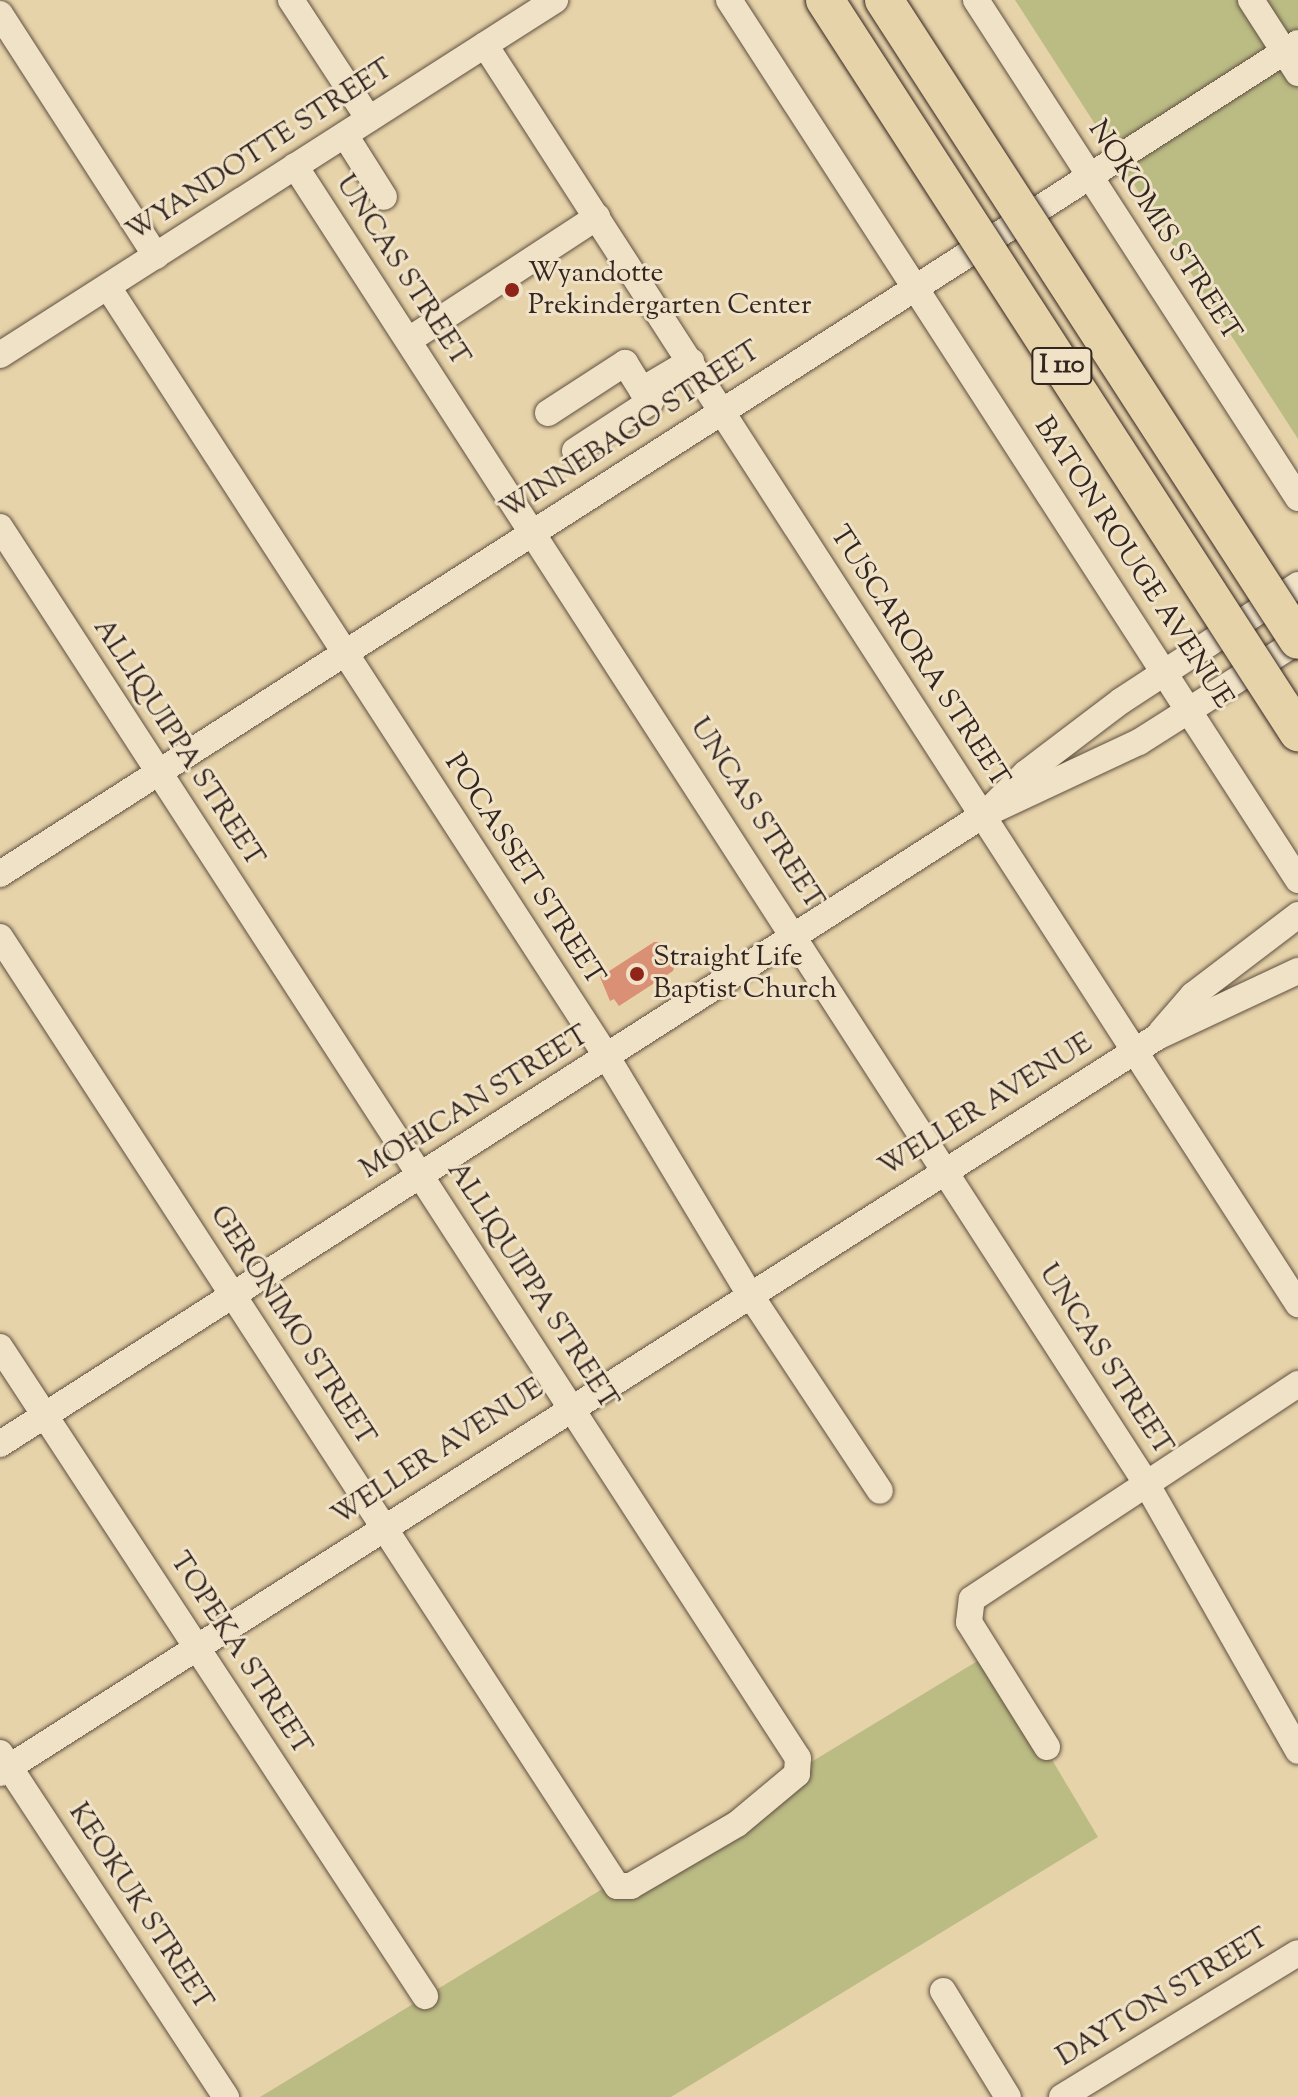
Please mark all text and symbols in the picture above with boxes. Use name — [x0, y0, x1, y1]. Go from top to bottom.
street label: WYANDOTTE STREET — [121, 52, 399, 250]
street label: NOKOMIS STREET — [1080, 114, 1248, 348]
street label: UNCAS STREET — [328, 169, 476, 373]
place label: Wyandotte Prekindergarten Center — [528, 257, 811, 323]
marker: Wyandotte Prekindergarten Center — [503, 281, 521, 299]
street label: WINNEBAGO STREET — [495, 334, 767, 528]
road number: I 110 — [1030, 344, 1094, 388]
street label: BATON ROUGE AVENUE — [1026, 411, 1240, 715]
street label: TUSCARORA STREET — [822, 520, 1016, 794]
street label: ALLIQUIPPA STREET — [85, 613, 271, 873]
street label: UNCAS STREET — [682, 712, 830, 916]
street label: POCASSET STREET — [437, 748, 611, 992]
place label: Straight Life Baptist Church — [653, 941, 837, 1007]
marker: Straight Life Baptist Church — [628, 965, 646, 983]
street label: MOHICAN STREET — [355, 1019, 595, 1187]
street label: WELLER AVENUE — [873, 1027, 1099, 1185]
street label: ALLIQUIPPA STREET — [439, 1156, 625, 1416]
street label: GERONIMO STREET — [202, 1200, 382, 1452]
street label: UNCAS STREET — [1031, 1258, 1179, 1462]
street label: WELLER AVENUE — [326, 1372, 550, 1534]
street label: TOPEKA STREET — [162, 1546, 318, 1762]
street label: KEOKUK STREET — [61, 1797, 219, 2017]
street label: DAYTON STREET — [1051, 1922, 1275, 2074]

